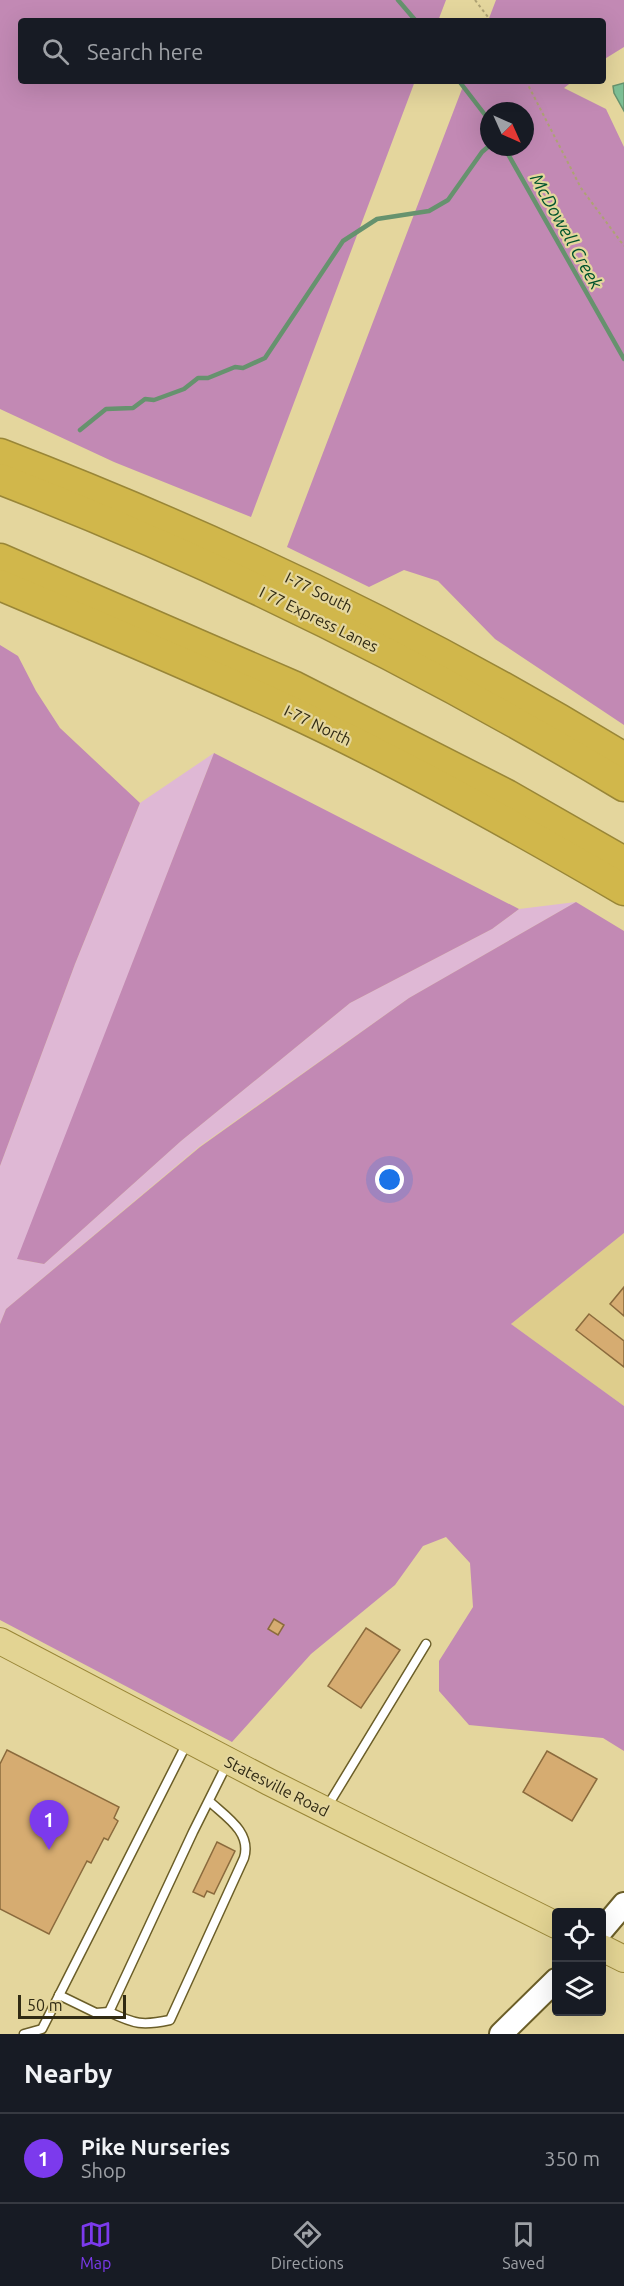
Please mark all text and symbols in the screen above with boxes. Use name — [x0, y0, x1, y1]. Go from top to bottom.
search box — [18, 18, 606, 84]
icon: search — [39, 35, 72, 68]
text: Search here — [87, 39, 203, 64]
north arrow — [480, 102, 534, 156]
water label: McDowell Creek — [527, 170, 607, 293]
street label: I-77 South — [282, 568, 356, 616]
street label: I 77 Express Lanes — [257, 582, 381, 656]
street label: I-77 North — [281, 701, 355, 749]
your location — [375, 1165, 404, 1194]
street label: Statesville Road — [222, 1752, 332, 1820]
pin: 1 — [29, 1800, 68, 1850]
map controls — [552, 1908, 606, 2016]
button: locate — [552, 1908, 606, 1962]
button: layers — [552, 1962, 606, 2016]
scale bar — [18, 1992, 126, 2020]
text: 50 m — [27, 1996, 63, 2014]
text: Nearby — [24, 2059, 112, 2088]
text: Pike Nurseries — [81, 2134, 230, 2159]
text: 1 — [38, 2147, 49, 2170]
text: 350 m — [544, 2147, 600, 2170]
text: Shop — [81, 2159, 126, 2182]
tab: Map — [79, 2218, 112, 2272]
tab: Directions — [271, 2218, 344, 2272]
tab: Saved — [502, 2218, 545, 2272]

